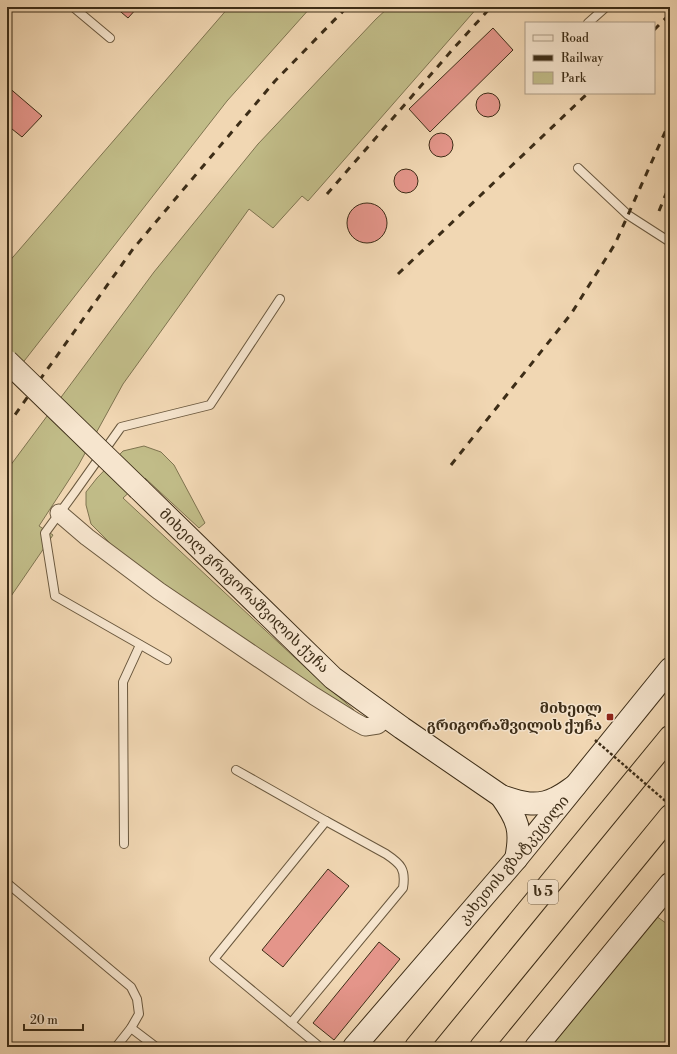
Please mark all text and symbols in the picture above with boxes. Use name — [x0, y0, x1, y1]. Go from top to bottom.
legend — [525, 22, 655, 94]
text: Road — [561, 31, 589, 46]
text: Railway — [561, 51, 603, 66]
text: Park — [561, 71, 587, 86]
street label: მიხეილ გრიგორაშვილის ქუჩა — [155, 505, 333, 677]
place label: მიხეილ გრიგორაშვილის ქუჩა — [427, 699, 602, 735]
marker: მიხეილ გრიგორაშვილის ქუჩა — [605, 712, 615, 722]
street label: კახეთის გზატკეცილი — [454, 792, 574, 928]
road number: ს 5 — [528, 880, 558, 904]
scale bar — [24, 1006, 83, 1032]
text: 20 m — [30, 1013, 58, 1028]

